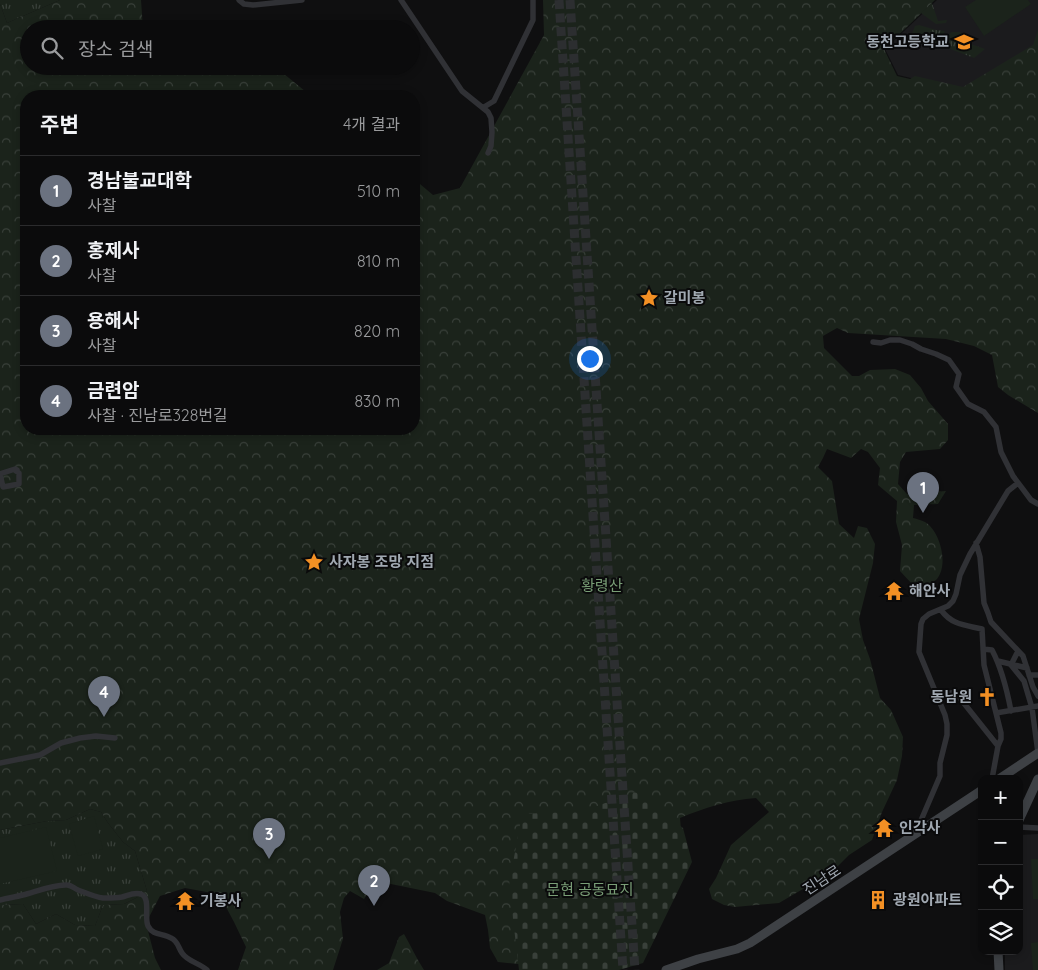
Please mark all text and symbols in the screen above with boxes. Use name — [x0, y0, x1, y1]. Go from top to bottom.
search box — [20, 20, 420, 75]
school or university icon: 동천고등학교 — [953, 31, 975, 53]
place label: 동천고등학교 — [866, 32, 949, 51]
icon: search — [38, 34, 66, 62]
text: 장소 검색 — [78, 37, 153, 61]
text: 주변 — [40, 111, 79, 137]
text: 4개 결과 — [343, 114, 400, 134]
text: 경남불교대학 — [87, 168, 192, 192]
text: 1 — [53, 181, 59, 201]
text: 510 m — [357, 181, 400, 201]
text: 사찰 — [87, 195, 116, 215]
text: 홍제사 — [87, 238, 139, 262]
text: 2 — [51, 251, 61, 271]
text: 810 m — [357, 251, 400, 271]
text: 사찰 — [87, 265, 116, 285]
place icon: 갈미봉 — [638, 287, 660, 309]
place label: 갈미봉 — [664, 288, 706, 307]
text: 용해사 — [87, 308, 139, 332]
text: 3 — [52, 321, 60, 341]
text: 820 m — [354, 321, 400, 341]
text: 사찰 — [87, 335, 116, 355]
your location — [577, 346, 603, 372]
text: 금련암 — [87, 378, 139, 402]
text: 4 — [51, 391, 61, 411]
text: 830 m — [354, 391, 400, 411]
text: 사찰 · 진남로328번길 — [87, 405, 228, 425]
pin: 1 — [907, 472, 939, 513]
place icon: 사자봉 조망 지점 — [303, 551, 325, 573]
place label: 사자봉 조망 지점 — [329, 552, 434, 571]
park label: 황령산 — [581, 576, 623, 595]
temple icon: 해안사 — [883, 580, 905, 602]
place label: 해안사 — [909, 581, 951, 600]
pin: 4 — [88, 676, 120, 717]
church icon: 동남원 — [976, 686, 998, 708]
place label: 동남원 — [931, 687, 972, 706]
map controls — [978, 775, 1023, 955]
button: + — [978, 775, 1023, 820]
temple icon: 인각사 — [873, 817, 895, 839]
pin: 3 — [253, 818, 285, 859]
place label: 인각사 — [899, 818, 941, 837]
button: − — [978, 820, 1023, 865]
street label: 진남로 — [799, 860, 844, 899]
pin: 2 — [358, 865, 390, 906]
button: locate — [978, 865, 1023, 910]
park label: 문현 공동묘지 — [547, 880, 633, 899]
building icon: 광원아파트 — [867, 889, 889, 911]
temple icon: 기봉사 — [174, 890, 196, 912]
place label: 광원아파트 — [893, 890, 962, 909]
place label: 기봉사 — [200, 891, 242, 910]
button: layers — [978, 910, 1023, 955]

